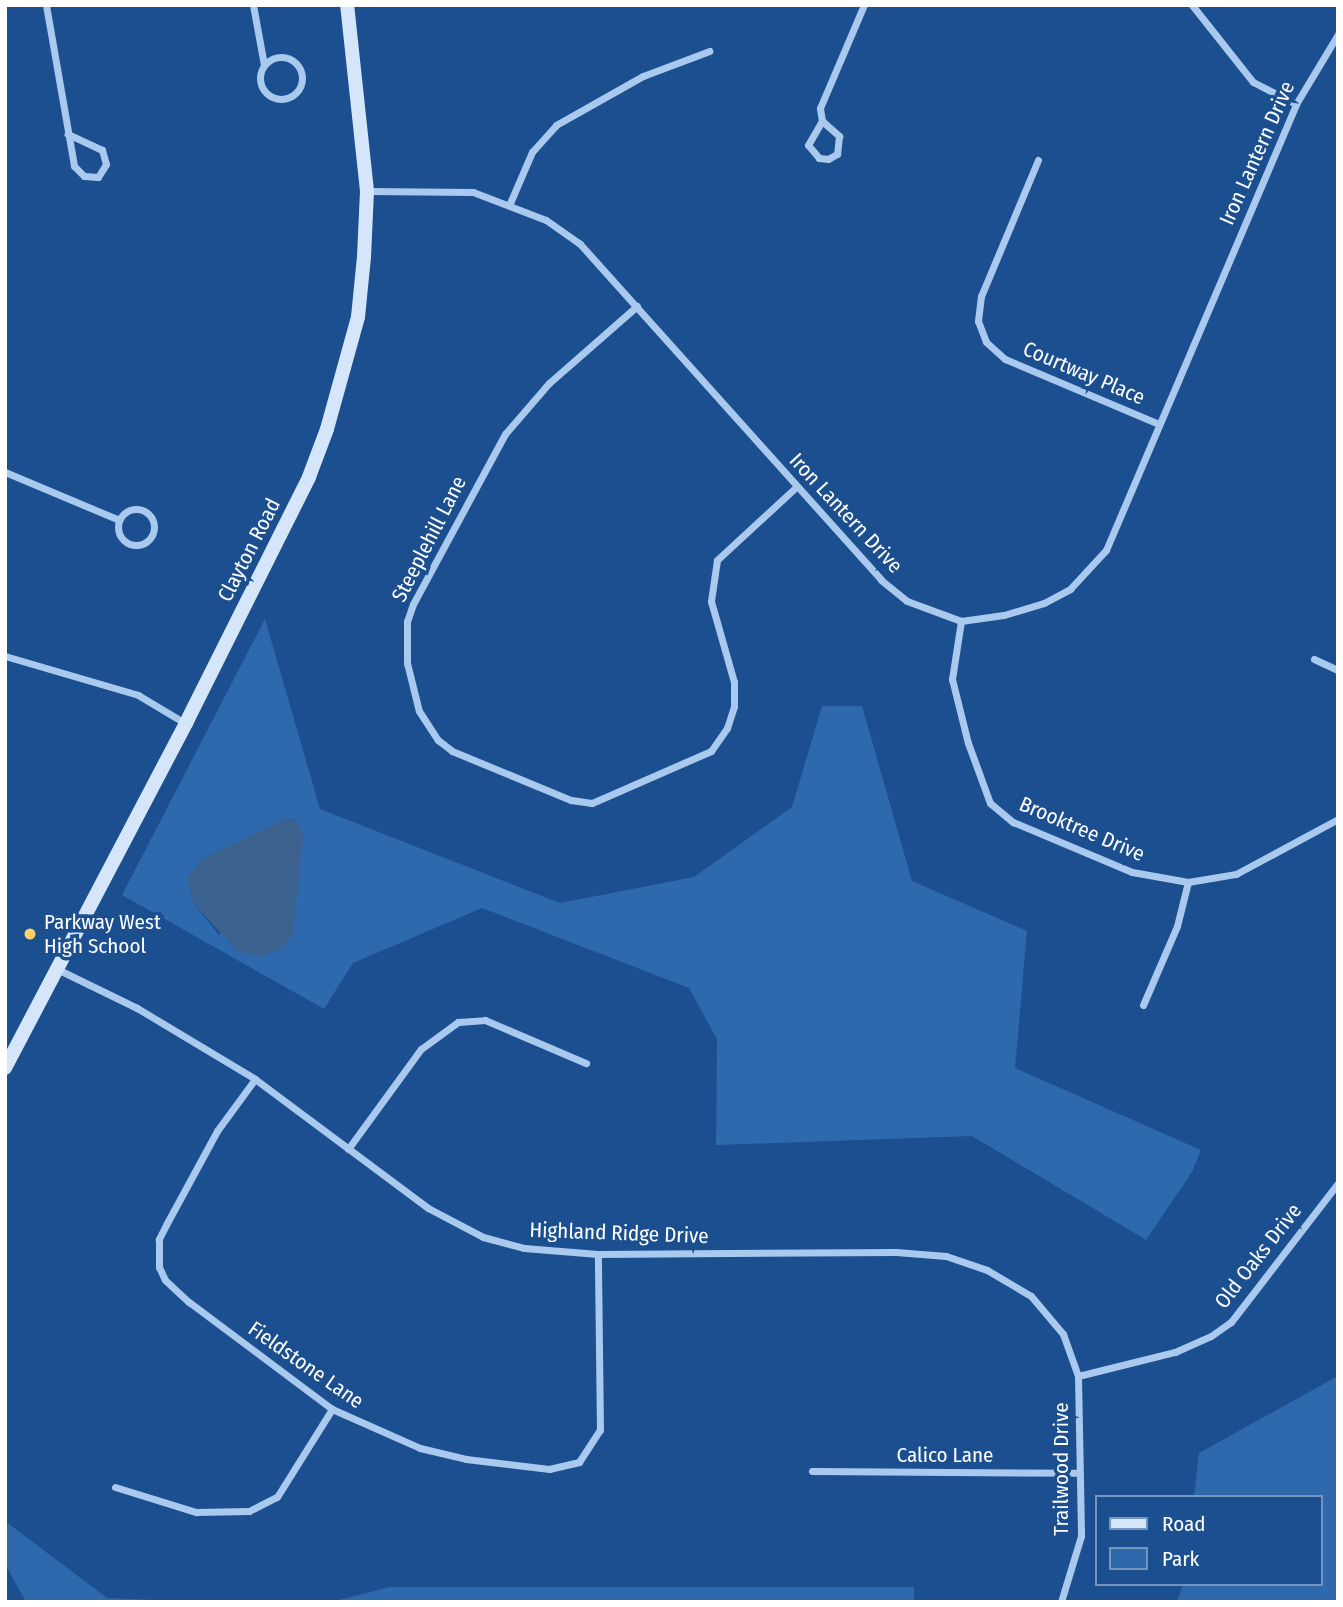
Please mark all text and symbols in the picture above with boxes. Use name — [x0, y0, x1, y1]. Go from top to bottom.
street label: Iron Lantern Drive — [1214, 77, 1300, 229]
street label: Courtway Place — [1019, 336, 1149, 410]
street label: Iron Lantern Drive — [784, 448, 908, 578]
street label: Steeplehill Lane — [386, 472, 472, 606]
street label: Clayton Road — [212, 494, 286, 606]
street label: Brooktree Drive — [1015, 791, 1149, 867]
place label: Parkway West High School — [44, 909, 161, 959]
marker: Parkway West High School — [22, 926, 38, 942]
street label: Old Oaks Drive — [1209, 1199, 1307, 1313]
street label: Highland Ridge Drive — [529, 1217, 709, 1249]
street label: Fieldstone Lane — [244, 1316, 368, 1414]
street label: Trailwood Drive — [1048, 1402, 1074, 1536]
street label: Calico Lane — [897, 1442, 993, 1468]
legend — [1094, 1495, 1322, 1586]
text: Road — [1162, 1511, 1206, 1537]
text: Park — [1162, 1546, 1199, 1572]

